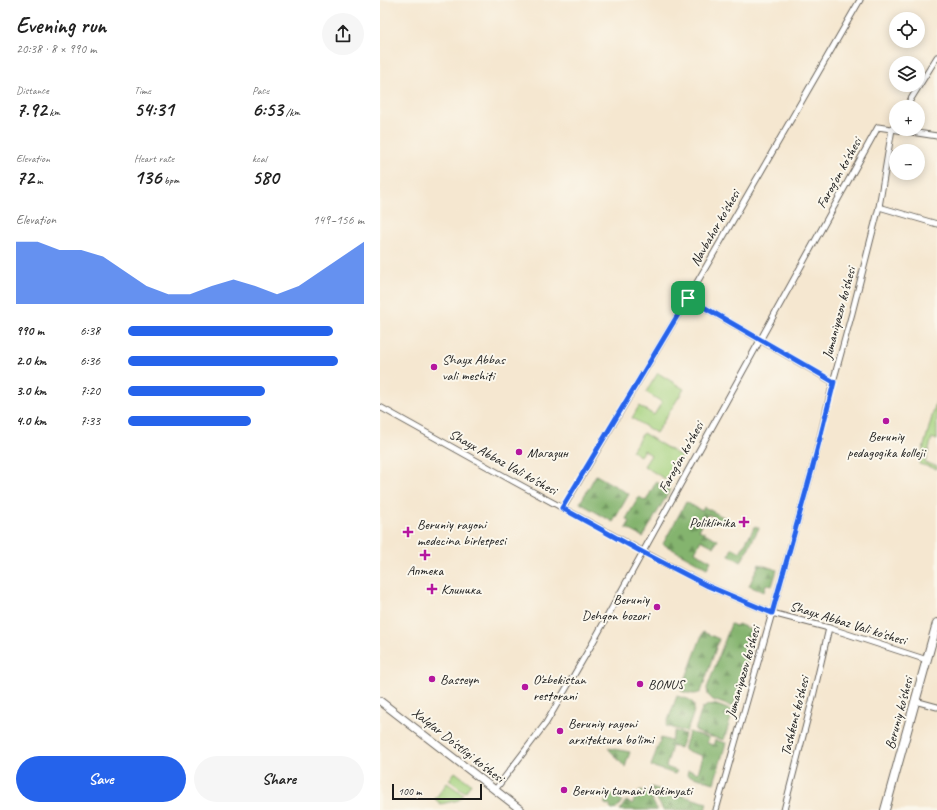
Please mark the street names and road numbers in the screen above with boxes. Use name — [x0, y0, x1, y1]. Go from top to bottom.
street label: Farog'on ko'shesi — [813, 133, 867, 211]
street label: Navbahor ko'shesi — [686, 185, 745, 269]
street label: Jumaniyazov ko'shesi — [818, 263, 860, 362]
street label: Farog'on ko'shesi — [655, 417, 709, 495]
street label: Shayx Abbaz Vali ko'shesi — [446, 425, 562, 500]
street label: Shayx Abbaz Vali ko'shesi — [788, 597, 910, 649]
street label: Jumaniyazov ko'shesi — [722, 622, 765, 721]
street label: Tashkent ko'shesi — [777, 672, 814, 757]
street label: Beruniy ko'shesi — [881, 673, 917, 751]
street label: Xalqlar Do'stligi ko'shesi — [409, 704, 509, 788]

